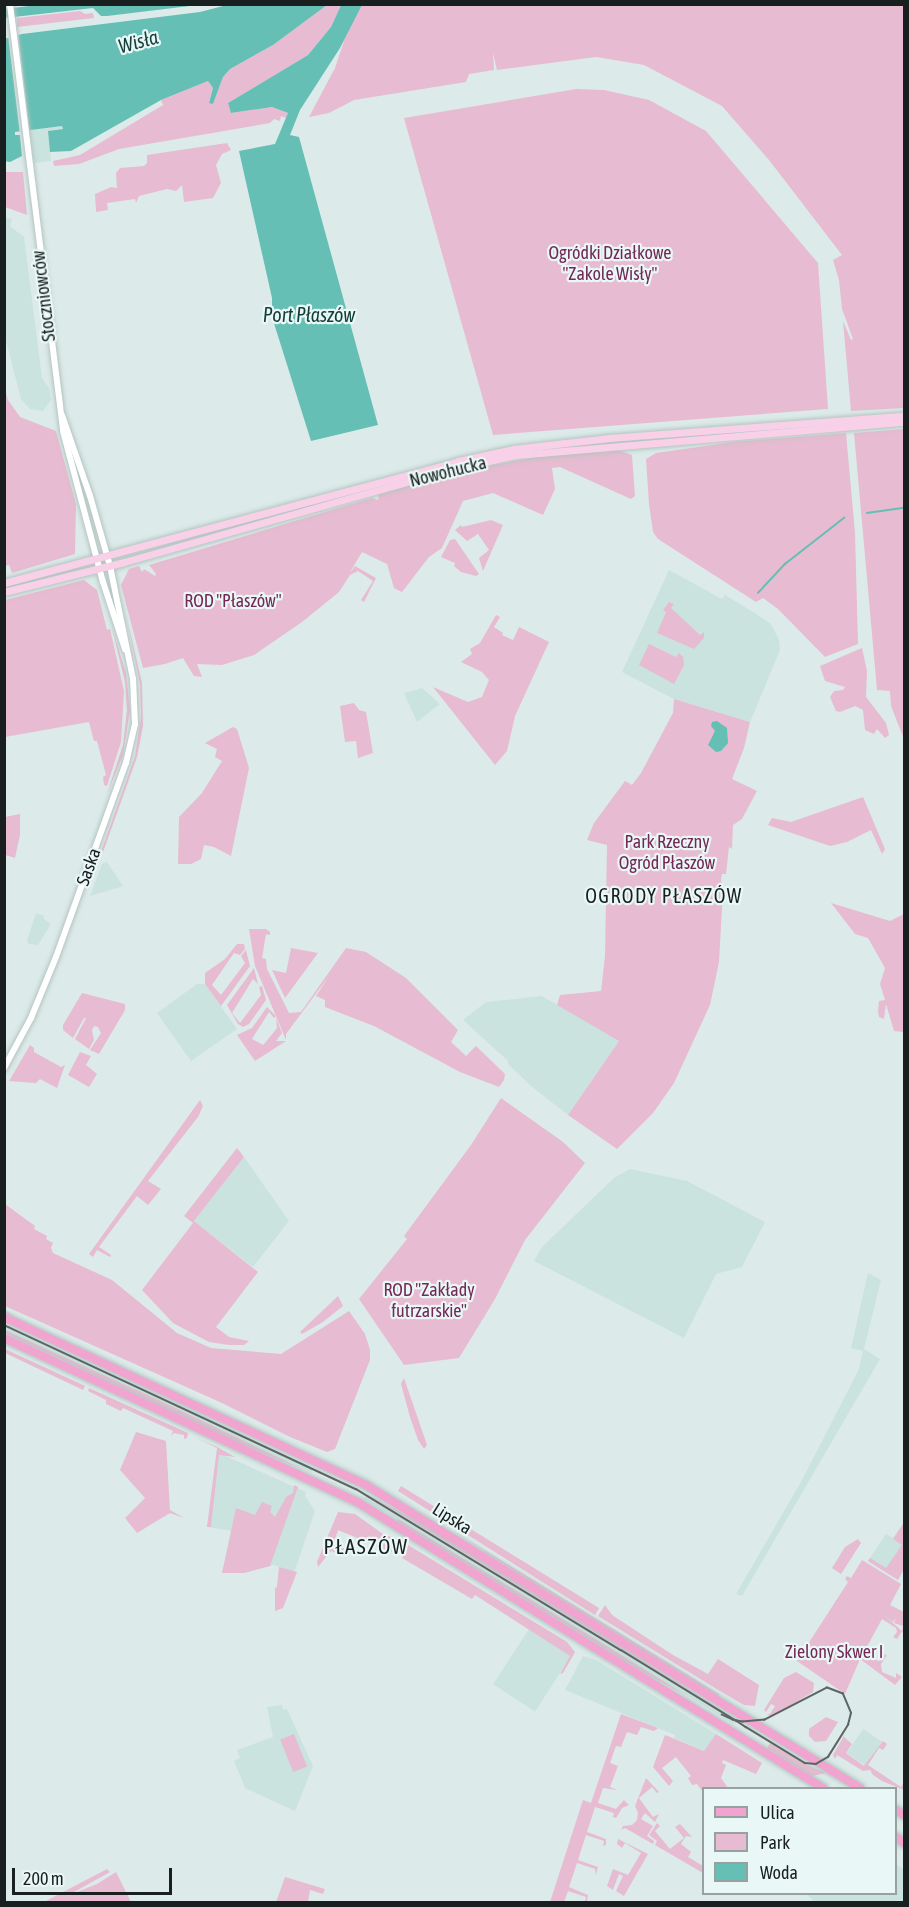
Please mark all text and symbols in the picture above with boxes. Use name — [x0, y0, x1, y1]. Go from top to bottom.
water label: Wisła — [115, 24, 161, 58]
park label: Ogródki Działkowe "Zakole Wisły" — [549, 243, 671, 286]
street label: Stoczniowców — [28, 249, 60, 343]
water label: Port Płaszów — [263, 302, 355, 326]
street label: Nowohucka — [407, 452, 489, 492]
park label: ROD "Płaszów" — [184, 590, 282, 612]
park label: Park Rzeczny Ogród Płaszów — [619, 832, 715, 874]
street label: Saska — [72, 845, 106, 889]
district label: OGRODY PŁASZÓW — [585, 883, 743, 907]
park label: ROD "Zakłady futrzarskie" — [383, 1280, 475, 1322]
street label: Lipska — [428, 1499, 476, 1539]
district label: PŁASZÓW — [324, 1533, 408, 1559]
park label: Zielony Skwer I — [785, 1641, 883, 1663]
legend — [702, 1787, 897, 1895]
text: Ulica — [760, 1802, 795, 1823]
text: Park — [760, 1832, 790, 1853]
scale bar — [15, 1856, 176, 1894]
text: Woda — [760, 1862, 798, 1883]
text: 200 m — [23, 1868, 64, 1889]

